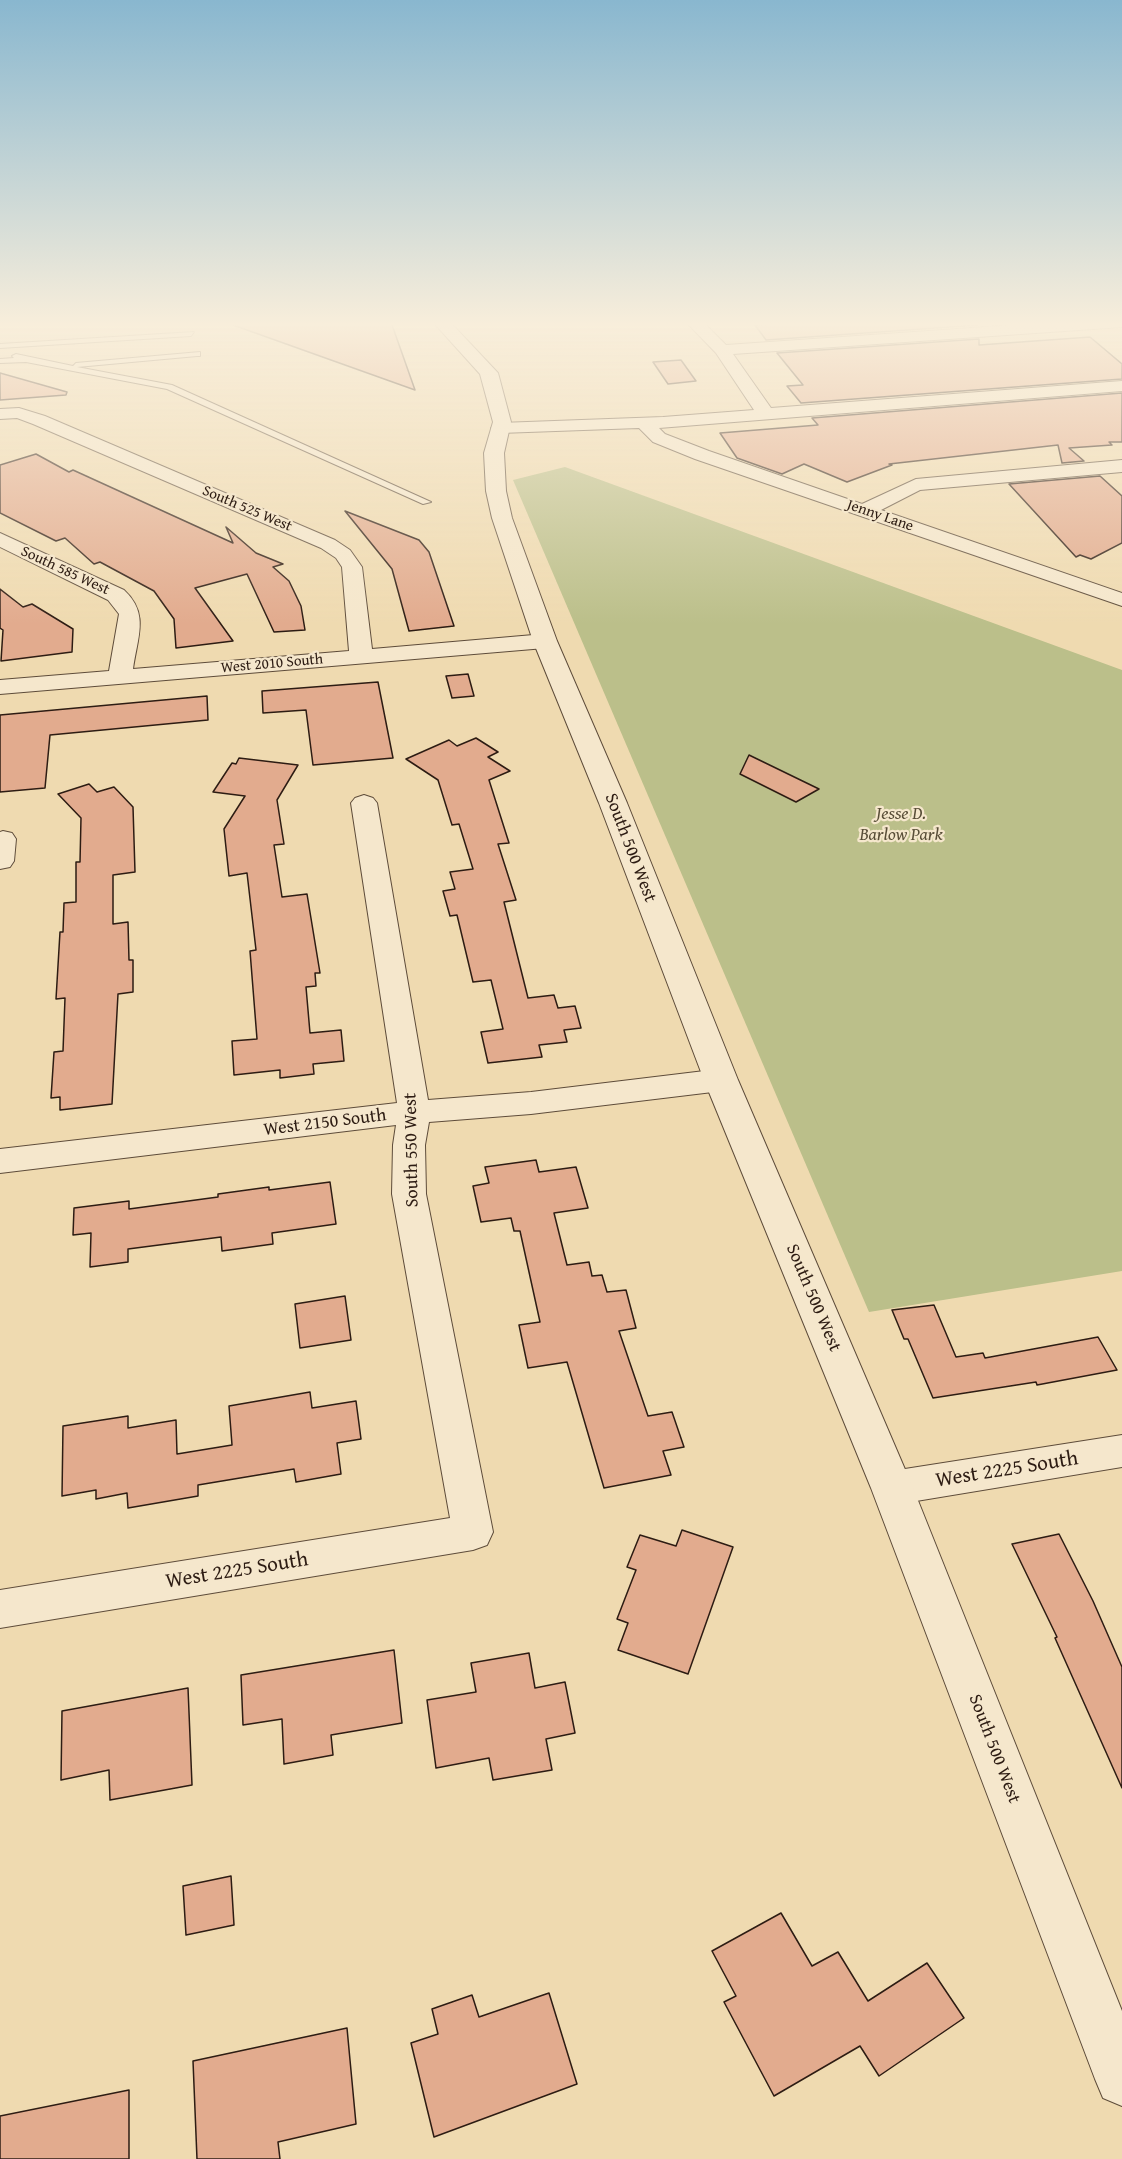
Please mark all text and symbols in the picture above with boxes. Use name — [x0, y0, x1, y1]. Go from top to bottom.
street label: South 525 West — [200, 482, 294, 536]
street label: Jenny Lane — [844, 496, 916, 536]
street label: South 585 West — [18, 543, 112, 599]
street label: West 2010 South — [220, 651, 324, 677]
street label: South 500 West — [599, 791, 661, 905]
park label: Jesse D. Barlow Park — [859, 803, 943, 846]
street label: South 550 West — [400, 1092, 424, 1208]
street label: West 2150 South — [262, 1105, 388, 1141]
street label: South 500 West — [781, 1241, 845, 1355]
street label: West 2225 South — [934, 1446, 1080, 1494]
street label: West 2225 South — [164, 1547, 310, 1595]
street label: South 500 West — [963, 1692, 1025, 1806]

